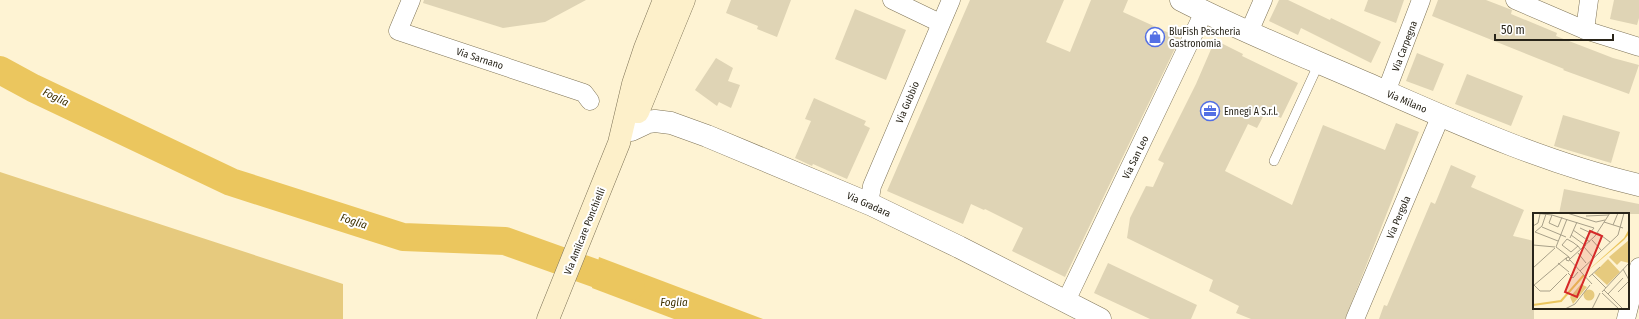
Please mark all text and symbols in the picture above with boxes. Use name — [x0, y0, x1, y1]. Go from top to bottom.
scale bar — [1495, 16, 1613, 42]
street label: Via Carpegna — [1390, 19, 1420, 73]
text: 50 m — [1501, 23, 1525, 37]
shop icon: BluFish Pescheria Gastronomia — [1144, 26, 1166, 48]
place label: BluFish Pescheria Gastronomia — [1169, 26, 1240, 50]
street label: Via Sarnano — [455, 46, 505, 72]
street label: Via Gubbio — [894, 80, 922, 125]
water label: Foglia — [41, 86, 71, 109]
street label: Via Milano — [1385, 88, 1429, 116]
office icon: Ennegi A S.r.l. — [1199, 100, 1221, 122]
place label: Ennegi A S.r.l. — [1224, 106, 1278, 118]
street label: Via San Leo — [1120, 134, 1152, 181]
street label: Via Amilcare Ponchielli — [562, 186, 608, 277]
street label: Via Gradara — [845, 190, 893, 220]
street label: Via Pergola — [1385, 194, 1413, 241]
water label: Foglia — [339, 211, 369, 232]
inset map — [1533, 213, 1629, 309]
water label: Foglia — [660, 296, 688, 309]

